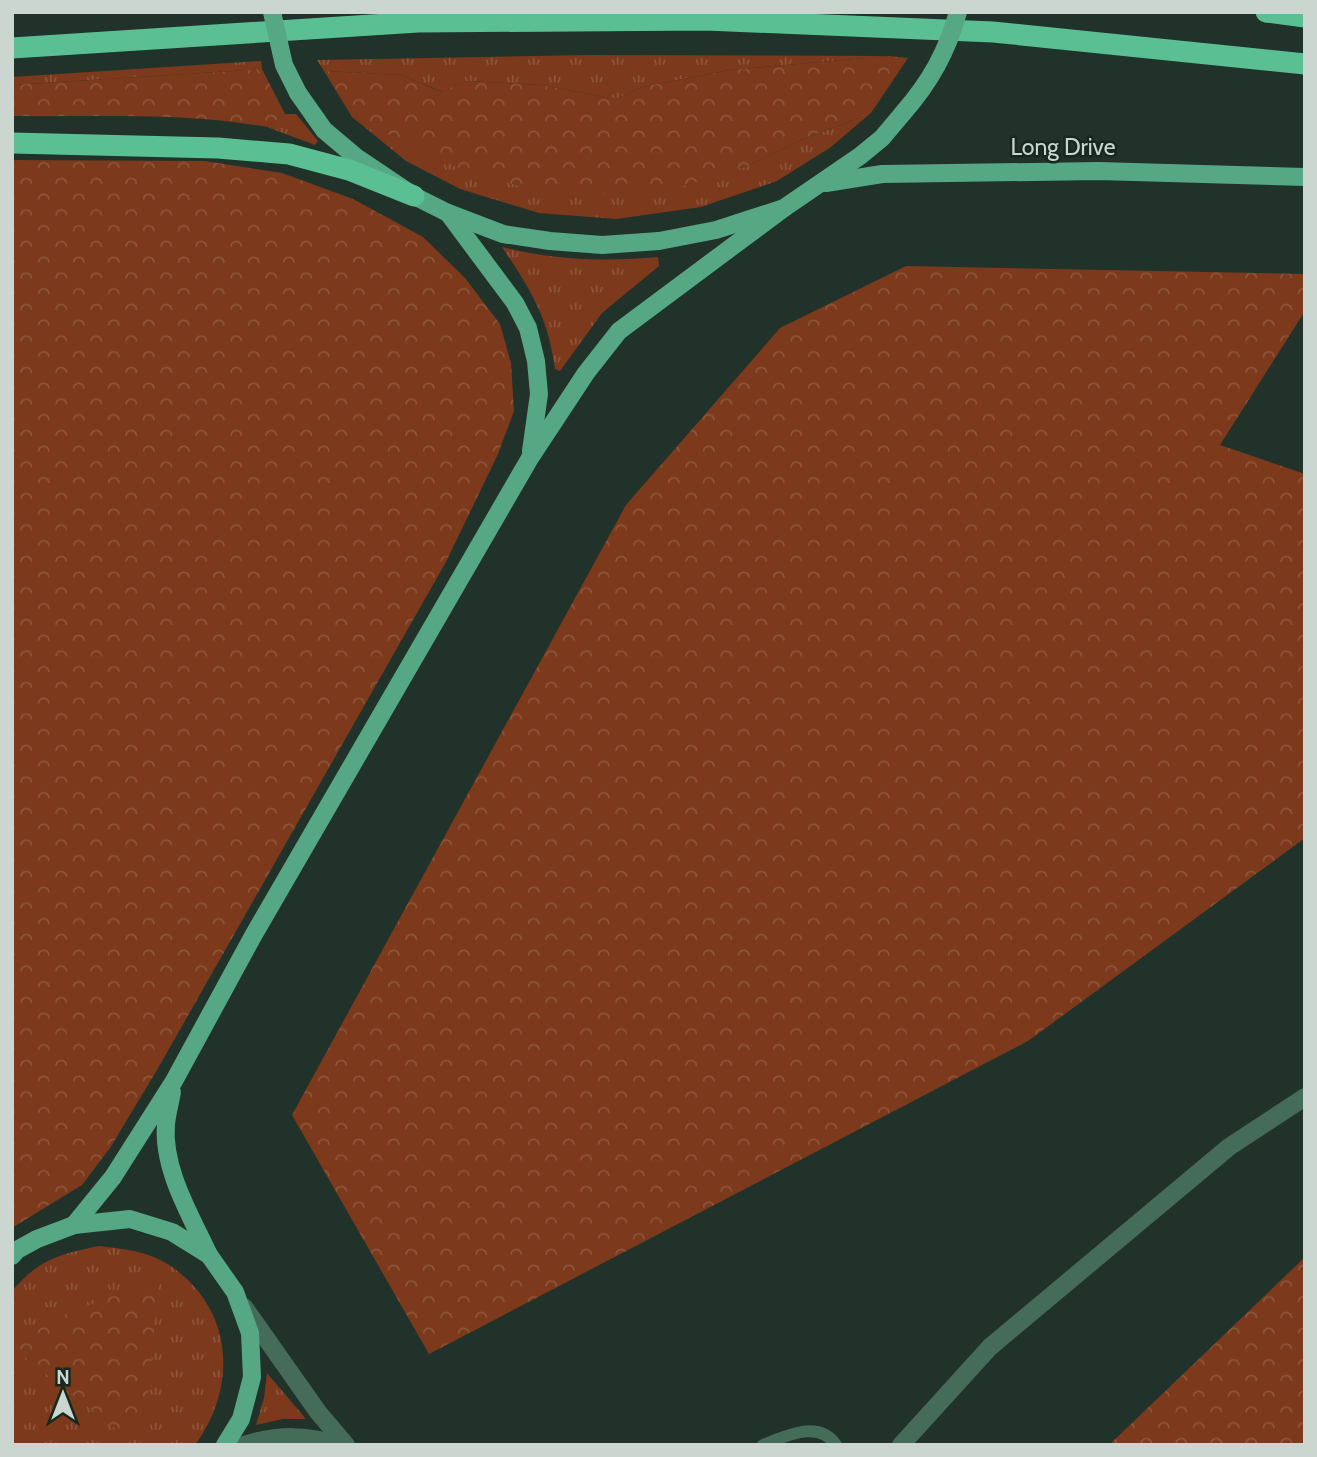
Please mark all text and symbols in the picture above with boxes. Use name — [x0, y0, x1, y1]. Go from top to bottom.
street label: Long Drive — [1010, 133, 1116, 161]
north arrow — [28, 1359, 98, 1429]
text: N — [56, 1366, 70, 1389]

